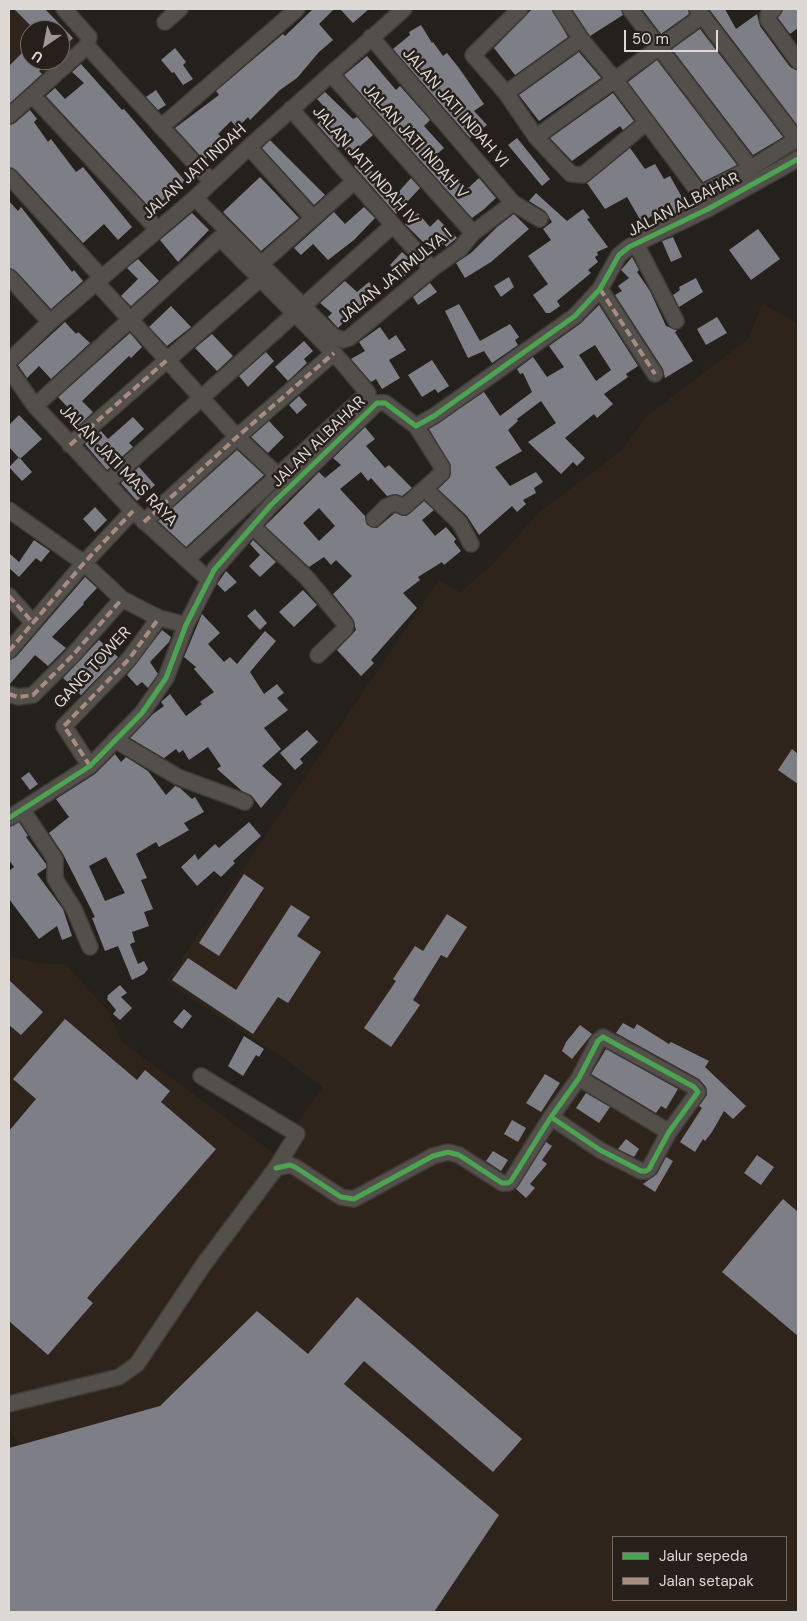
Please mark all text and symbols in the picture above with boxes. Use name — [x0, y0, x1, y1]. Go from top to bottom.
north arrow — [20, 20, 70, 70]
scale bar — [627, 20, 721, 52]
text: 50 m — [632, 29, 669, 49]
street label: JALAN JATI INDAH VI — [398, 44, 512, 172]
text: U — [28, 47, 46, 67]
street label: JALAN JATI INDAH V — [358, 81, 472, 203]
street label: JALAN JATI INDAH IV — [308, 102, 422, 230]
street label: JALAN JATI INDAH — [139, 120, 251, 224]
street label: JALAN ALBAHAR — [625, 169, 743, 241]
street label: JALAN JATIMULYA I — [336, 225, 456, 327]
street label: JALAN ALBAHAR — [268, 392, 370, 492]
street label: JALAN JATI MAS RAYA — [55, 401, 181, 531]
street label: GANG TOWER — [50, 623, 136, 713]
legend — [612, 1536, 787, 1601]
text: Jalur sepeda — [659, 1546, 748, 1566]
text: Jalan setapak — [659, 1571, 754, 1591]

